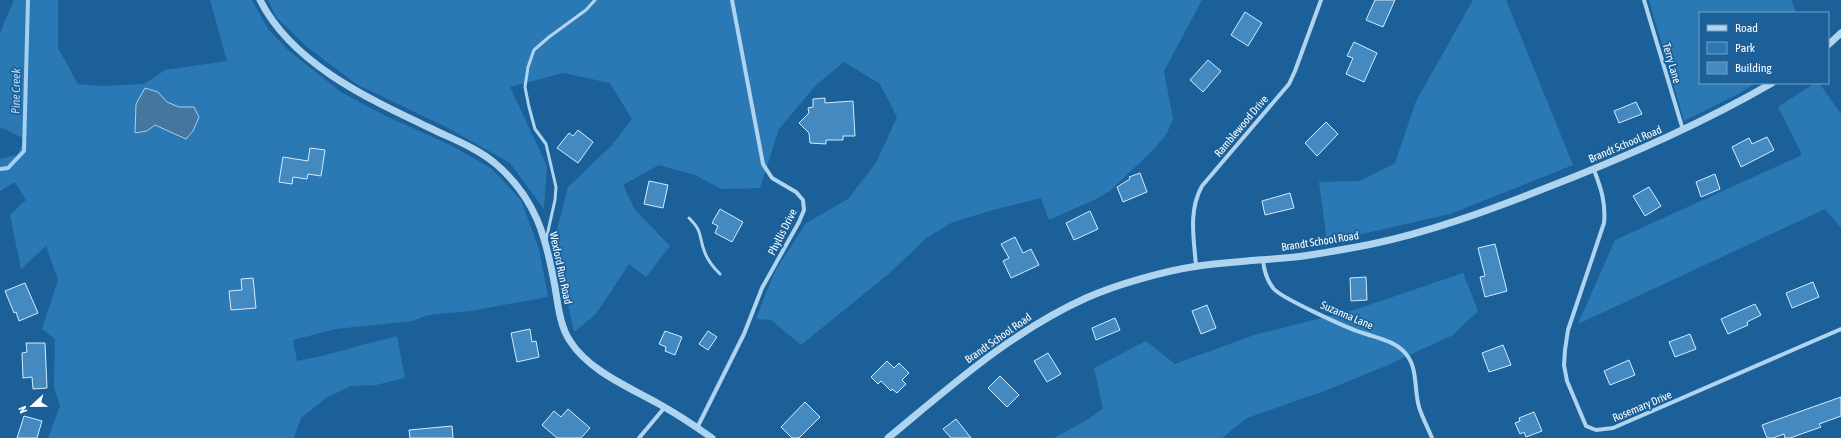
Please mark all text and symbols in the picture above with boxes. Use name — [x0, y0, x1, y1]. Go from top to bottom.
legend — [1699, 12, 1829, 84]
text: Road — [1735, 21, 1758, 35]
street label: Terry Lane — [1661, 41, 1683, 85]
text: Park — [1735, 41, 1756, 55]
text: Building — [1735, 61, 1773, 75]
water label: Pine Creek — [9, 67, 23, 114]
street label: Ramblewood Drive — [1212, 93, 1270, 159]
street label: Brandt School Road — [1587, 123, 1663, 165]
street label: Phyllis Drive — [765, 207, 799, 257]
street label: Brandt School Road — [1280, 229, 1360, 253]
street label: Wexford Run Road — [547, 231, 575, 305]
street label: Suzanna Lane — [1319, 299, 1375, 331]
street label: Brandt School Road — [962, 311, 1034, 365]
north arrow — [12, 386, 52, 426]
street label: Rosemary Drive — [1611, 388, 1673, 424]
text: N — [16, 404, 30, 415]

